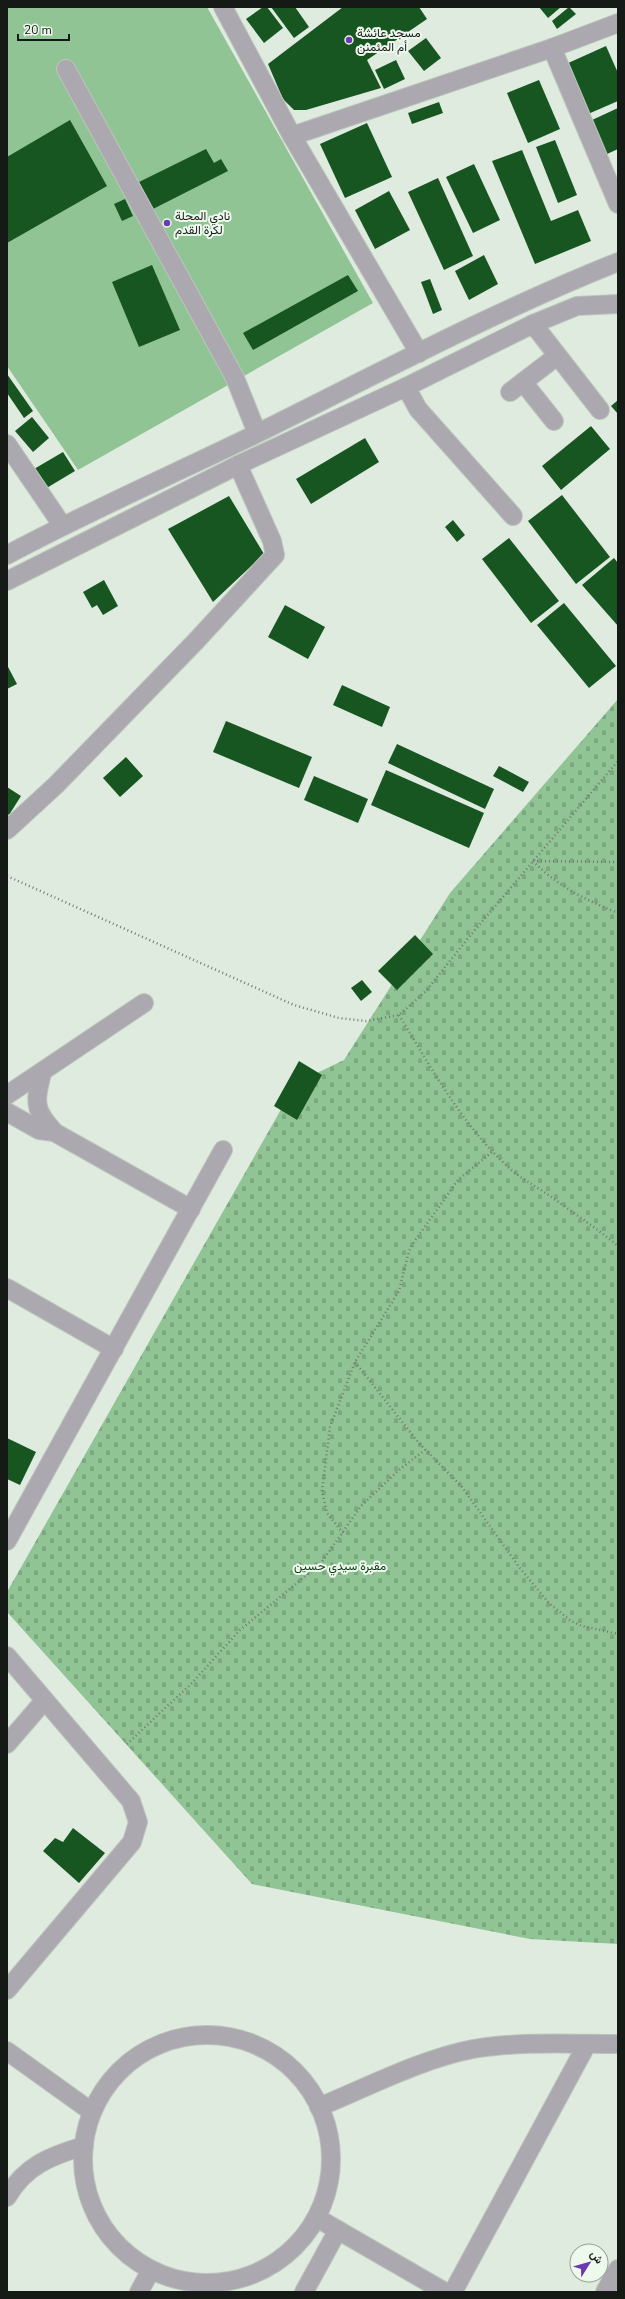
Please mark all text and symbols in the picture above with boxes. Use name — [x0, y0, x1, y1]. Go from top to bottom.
scale bar — [18, 16, 69, 42]
text: 20 m — [24, 22, 52, 38]
place label: مسجد عائشة أم المئمنن — [357, 25, 421, 55]
marker: مسجد عائشة أم المئمنن — [344, 35, 354, 45]
place label: نادي المحلة لكرة القدم — [175, 208, 230, 238]
marker: نادي المحلة لكرة القدم — [162, 218, 172, 228]
park label: مقبرة سيدي حسين — [294, 1558, 386, 1576]
north arrow — [569, 2243, 609, 2283]
text: ش — [587, 2247, 607, 2267]

